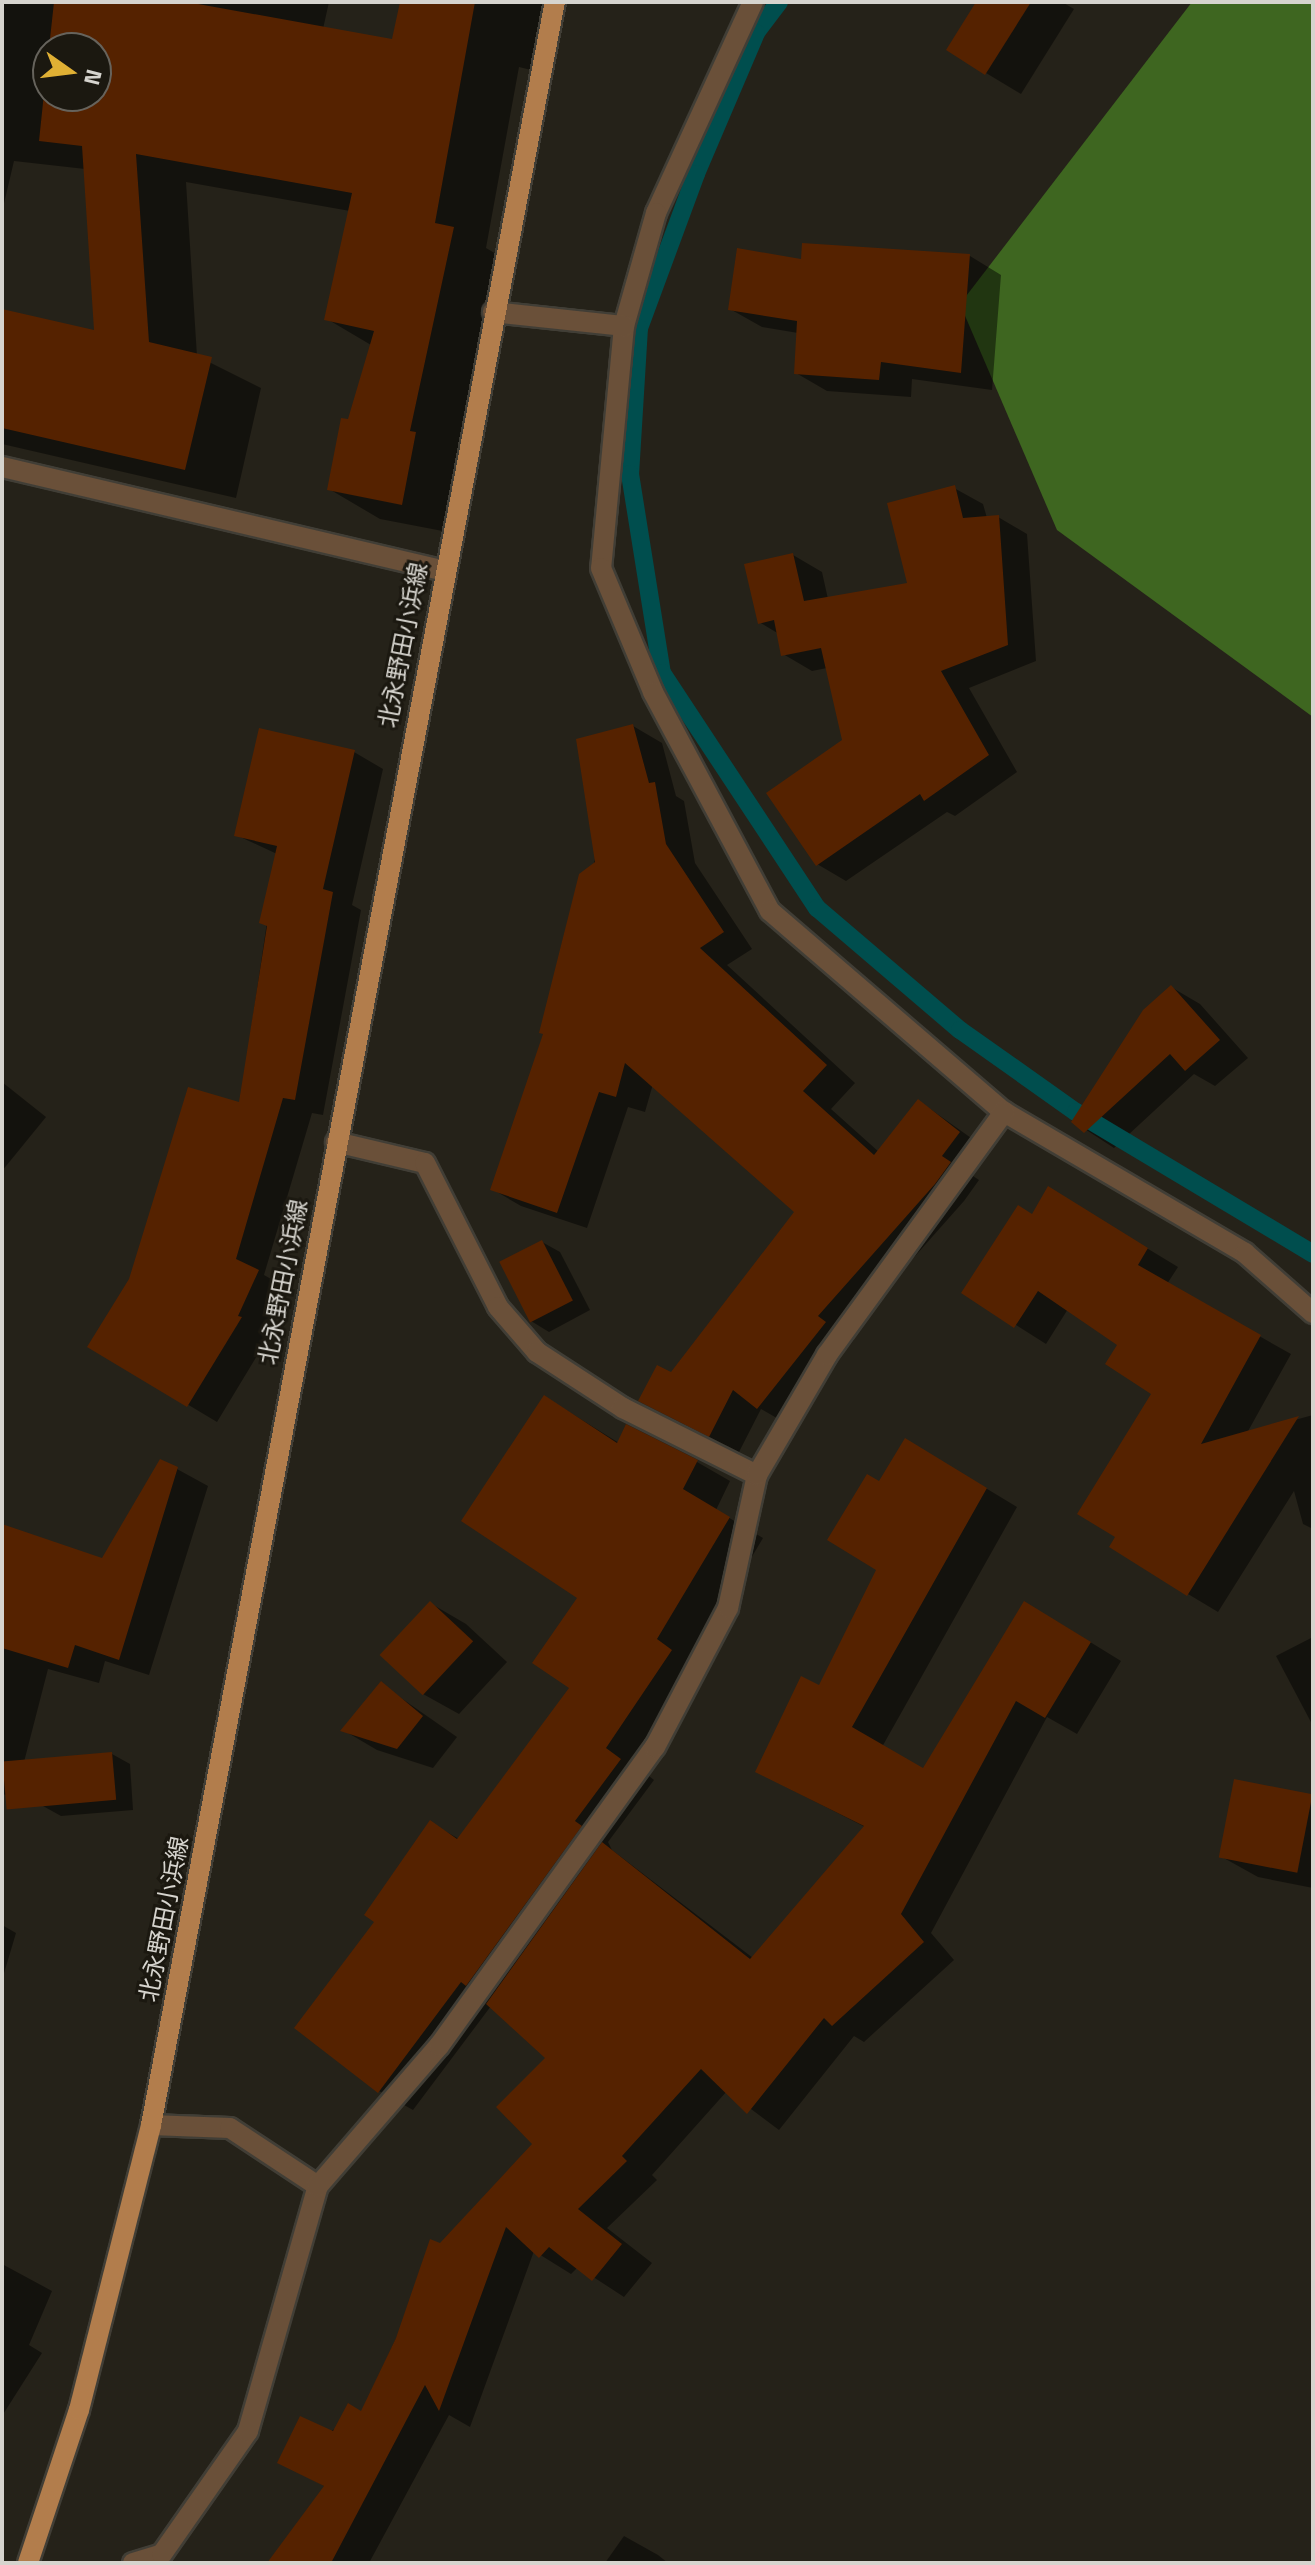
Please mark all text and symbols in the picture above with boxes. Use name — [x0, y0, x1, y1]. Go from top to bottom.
north arrow — [32, 32, 112, 112]
text: N — [75, 66, 112, 89]
street label: 北永野田小浜線 — [373, 560, 433, 730]
street label: 北永野田小浜線 — [253, 1197, 313, 1367]
street label: 北永野田小浜線 — [134, 1834, 194, 2004]

